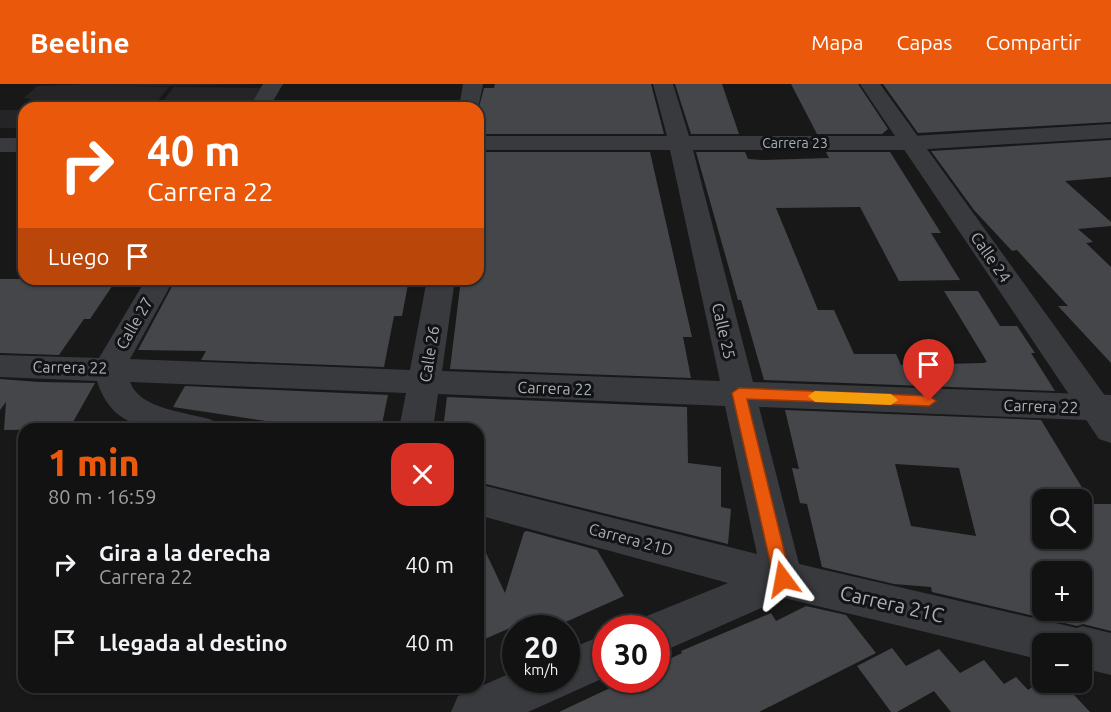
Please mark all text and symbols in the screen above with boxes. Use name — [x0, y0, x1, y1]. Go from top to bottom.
text: Beeline — [30, 27, 130, 58]
text: Mapa — [811, 30, 863, 54]
text: Capas — [896, 30, 952, 54]
text: Compartir — [985, 30, 1081, 54]
icon: right — [48, 126, 126, 204]
text: 40 m — [147, 127, 241, 174]
street label: Carrera 23 — [762, 135, 828, 151]
text: Carrera 22 — [147, 176, 274, 206]
street label: Calle 24 — [967, 228, 1015, 286]
icon: arrive — [121, 240, 154, 273]
text: Luego — [48, 244, 109, 269]
street label: Calle 27 — [112, 294, 156, 352]
street label: Calle 25 — [709, 301, 739, 361]
street label: Calle 26 — [416, 324, 442, 384]
pin — [903, 339, 954, 401]
icon: arrive — [912, 348, 945, 381]
street label: Carrera 22 — [32, 357, 108, 377]
street label: Carrera 22 — [517, 378, 593, 398]
street label: Carrera 22 — [1003, 396, 1079, 416]
text: 1 min — [48, 442, 140, 483]
button: close — [391, 443, 454, 506]
text: 80 m · 16:59 — [48, 485, 157, 508]
map controls — [1032, 489, 1092, 693]
button: search — [1032, 489, 1092, 549]
street label: Carrera 21D — [587, 519, 675, 559]
text: Gira a la derecha — [99, 540, 271, 565]
position arrow — [751, 547, 815, 611]
icon: right — [48, 548, 81, 581]
text: 40 m — [405, 552, 454, 577]
button: + — [1032, 561, 1092, 621]
text: Carrera 22 — [99, 565, 193, 588]
street label: Carrera 21C — [838, 580, 946, 627]
speed limit sign: 30 — [592, 615, 670, 693]
icon: arrive — [48, 626, 81, 659]
text: Llegada al destino — [99, 630, 287, 655]
text: 40 m — [405, 630, 454, 655]
text: 20 — [524, 630, 558, 664]
button: − — [1032, 633, 1092, 693]
text: km/h — [524, 661, 558, 678]

